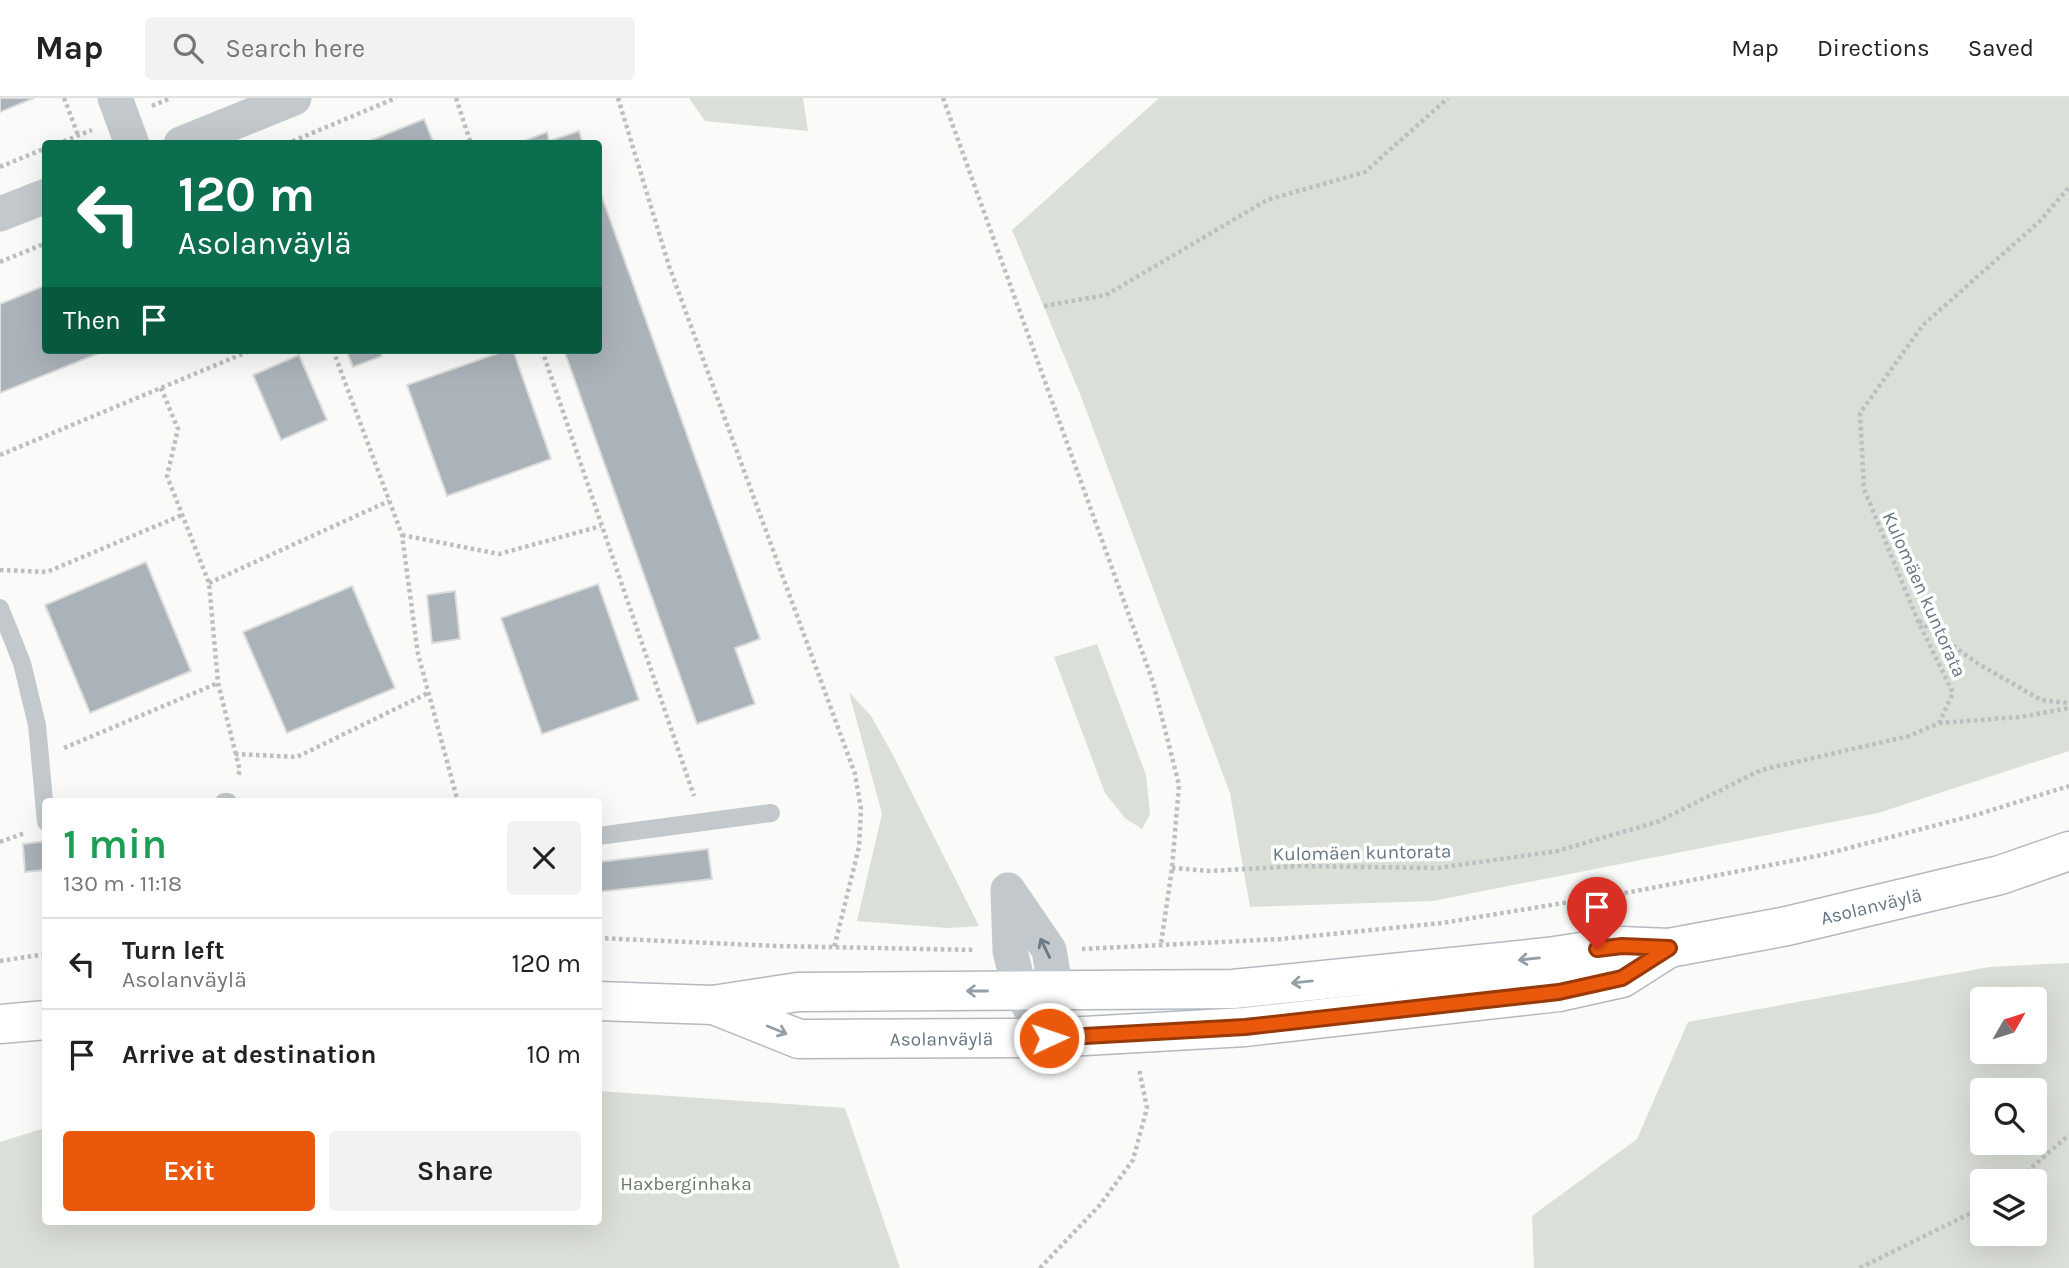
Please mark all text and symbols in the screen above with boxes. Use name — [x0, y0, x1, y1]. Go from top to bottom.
search box — [145, 17, 635, 80]
text: Map — [35, 29, 103, 67]
icon: search — [169, 29, 207, 67]
text: Search here — [225, 33, 365, 64]
text: Map — [1731, 34, 1779, 62]
text: Directions — [1817, 34, 1930, 62]
text: Saved — [1968, 34, 2034, 62]
text: 120 m — [178, 166, 315, 223]
icon: left — [63, 168, 154, 259]
text: Asolanväylä — [178, 225, 352, 262]
icon: arrive — [135, 301, 173, 339]
text: Then — [63, 305, 121, 336]
street label: Kulomäen kuntorata — [1878, 508, 1971, 681]
text: 1 min — [63, 819, 167, 869]
button: close — [507, 821, 581, 895]
street label: Kulomäen kuntorata — [1272, 840, 1452, 866]
text: 130 m · 11:18 — [63, 870, 182, 897]
pin — [1567, 877, 1627, 949]
street label: Asolanväylä — [1818, 884, 1924, 930]
icon: arrive — [1578, 888, 1616, 926]
text: Turn left — [122, 935, 224, 966]
one-way arrow — [1038, 938, 1051, 959]
icon: left — [63, 945, 101, 983]
text: 120 m — [511, 948, 581, 979]
one-way arrow — [1518, 953, 1540, 966]
text: Asolanväylä — [122, 966, 247, 993]
one-way arrow — [1291, 975, 1314, 988]
one-way arrow — [966, 984, 989, 998]
north arrow — [1970, 987, 2048, 1064]
map controls — [1970, 987, 2047, 1246]
position arrow — [1012, 1001, 1086, 1075]
one-way arrow — [765, 1025, 787, 1038]
street label: Asolanväylä — [890, 1028, 993, 1051]
icon: arrive — [63, 1036, 101, 1074]
text: Arrive at destination — [122, 1039, 376, 1070]
text: 10 m — [526, 1039, 581, 1070]
button: search — [1970, 1078, 2047, 1155]
button: Exit — [63, 1131, 315, 1211]
button: Share — [329, 1131, 581, 1211]
button: layers — [1970, 1169, 2047, 1246]
park label: Haxberginhaka — [620, 1173, 752, 1195]

